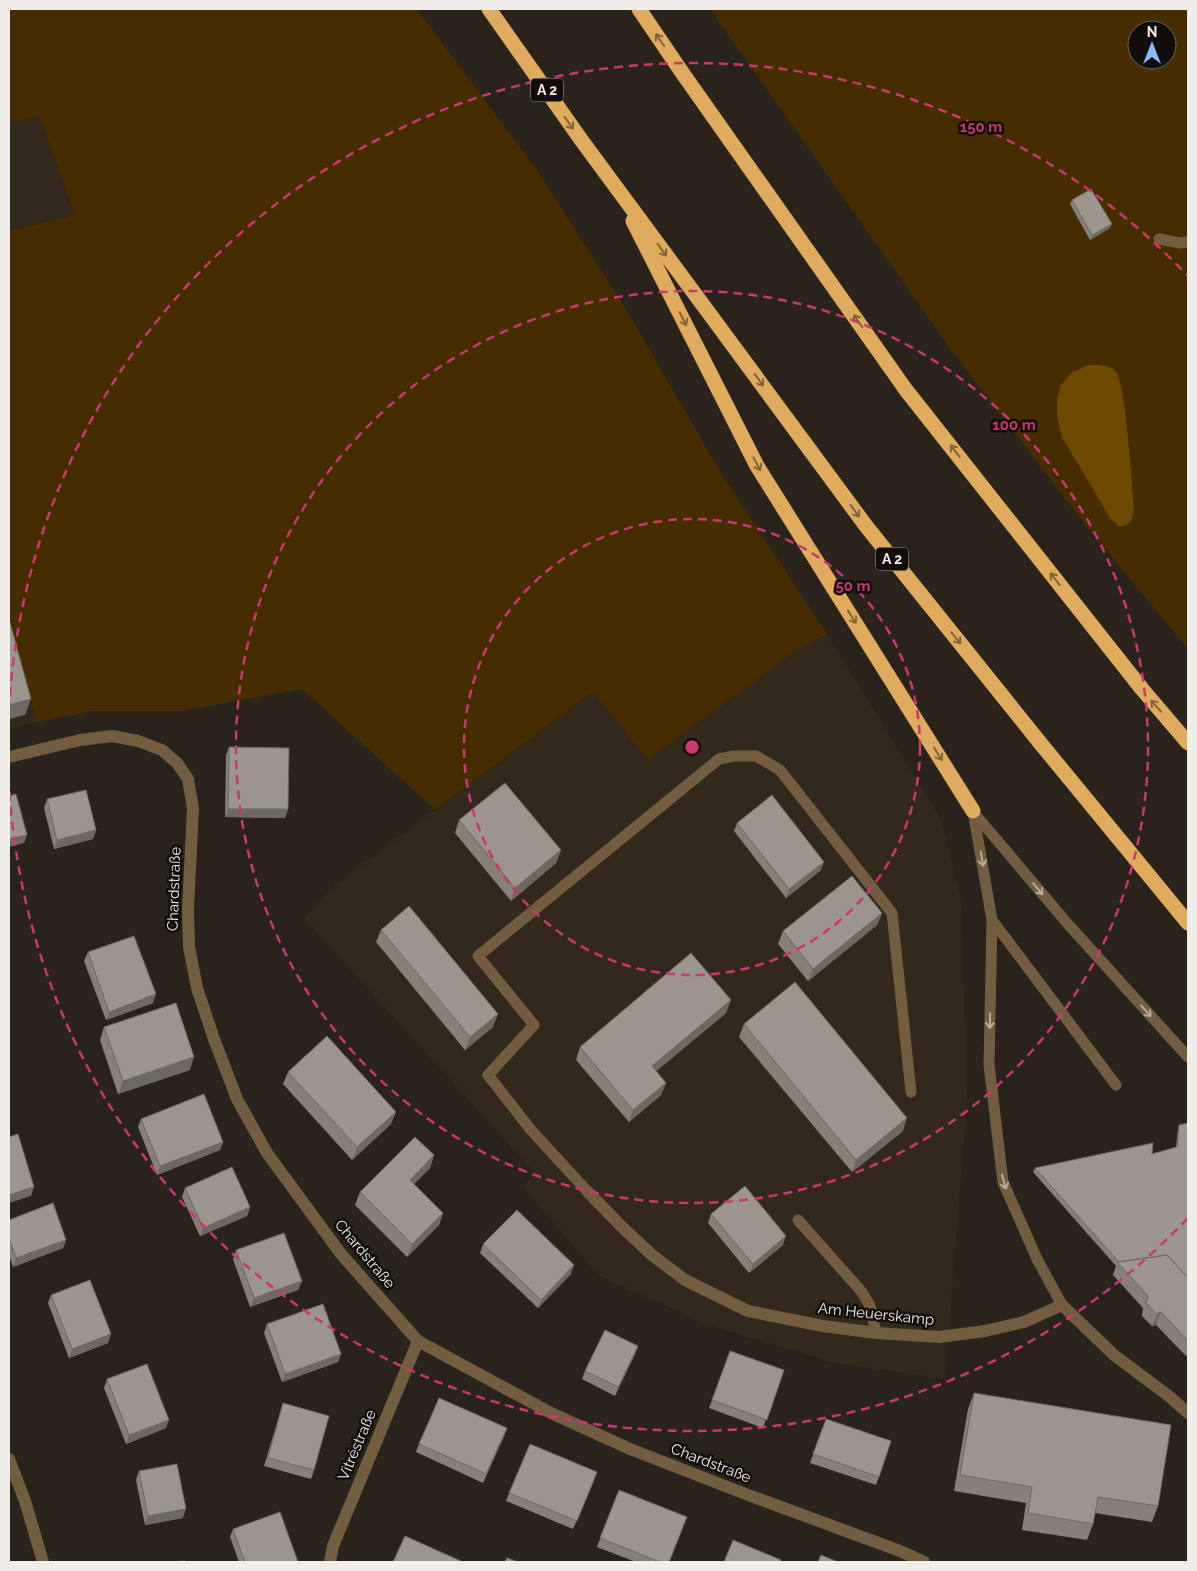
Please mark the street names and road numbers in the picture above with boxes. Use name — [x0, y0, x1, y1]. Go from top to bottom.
road number: A 2 — [531, 78, 563, 102]
road number: A 2 — [876, 548, 908, 570]
street label: Chardstraße — [164, 846, 184, 931]
street label: Chardstraße — [331, 1216, 399, 1292]
street label: Am Heuerskamp — [817, 1299, 935, 1329]
street label: Vitréstraße — [334, 1407, 380, 1483]
street label: Chardstraße — [668, 1439, 754, 1487]

